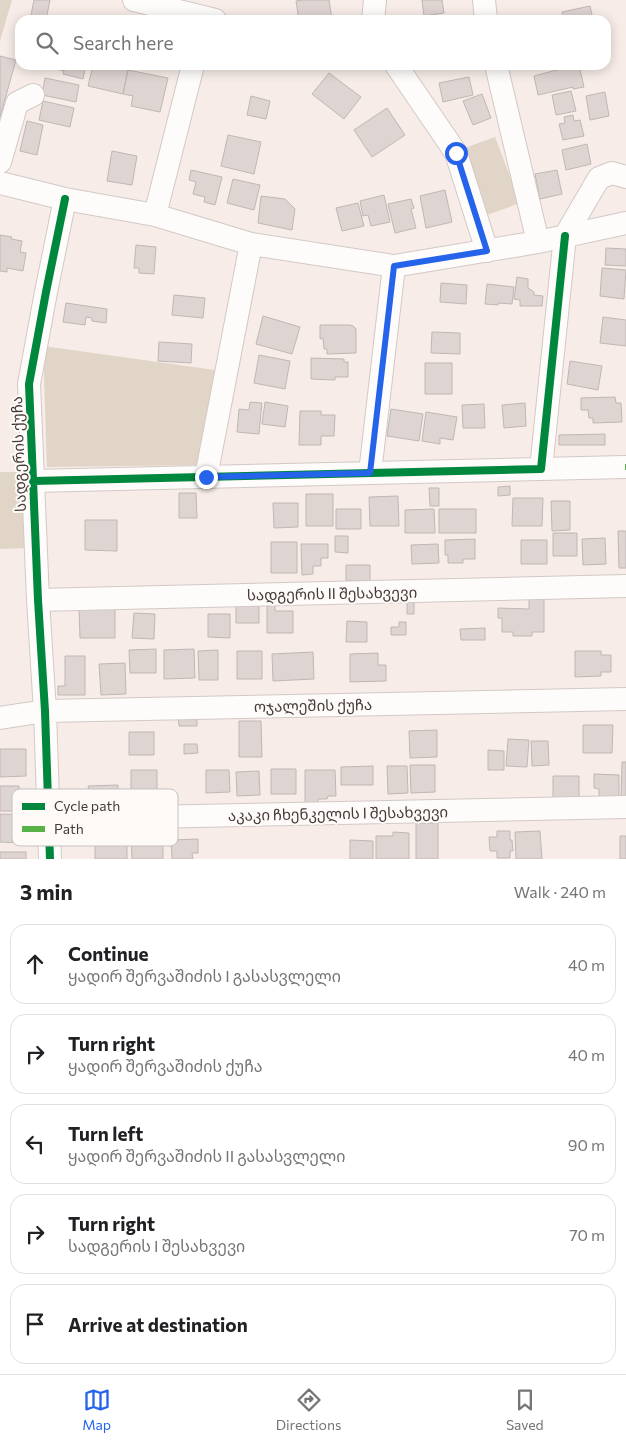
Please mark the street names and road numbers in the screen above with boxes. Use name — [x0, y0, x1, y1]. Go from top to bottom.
street label: სადგერის ქუჩა — [7, 396, 30, 512]
street label: სადგერის II შესახვევი — [247, 583, 417, 604]
street label: ოჯალეშის ქუჩა — [254, 695, 372, 716]
street label: აკაკი ჩხენკელის I შესახვევი — [228, 802, 448, 825]

